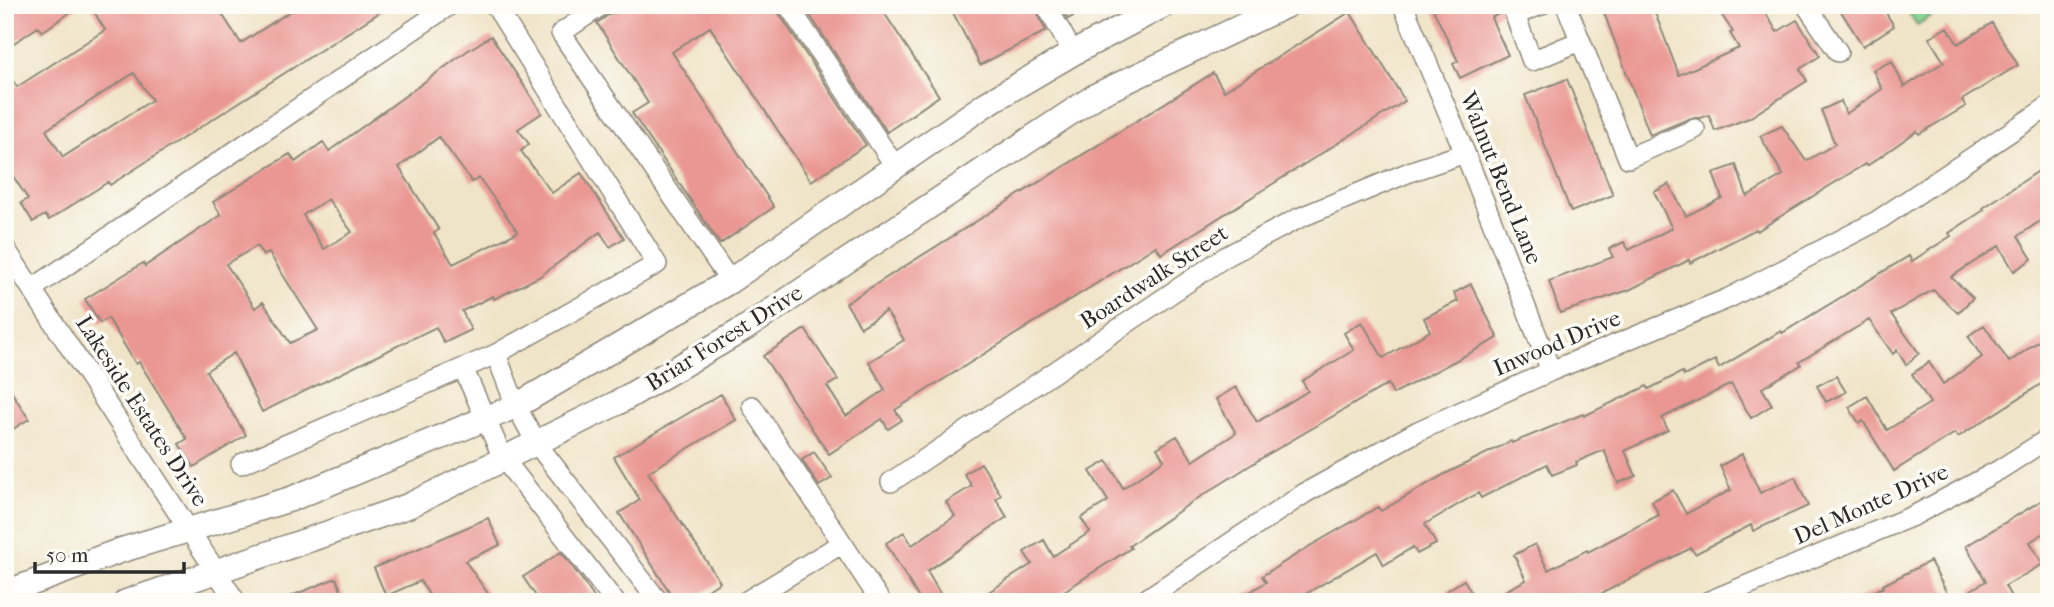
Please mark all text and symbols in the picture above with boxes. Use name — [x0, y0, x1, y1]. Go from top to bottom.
street label: Walnut Bend Lane — [1454, 87, 1548, 268]
street label: Boardwalk Street — [1075, 219, 1233, 335]
street label: Briar Forest Drive — [641, 279, 807, 397]
street label: Inwood Drive — [1489, 304, 1625, 382]
street label: Lakeside Estates Drive — [70, 311, 214, 511]
street label: Del Monte Drive — [1790, 458, 1952, 550]
scale bar — [35, 530, 184, 574]
text: 50 m — [46, 543, 89, 567]

